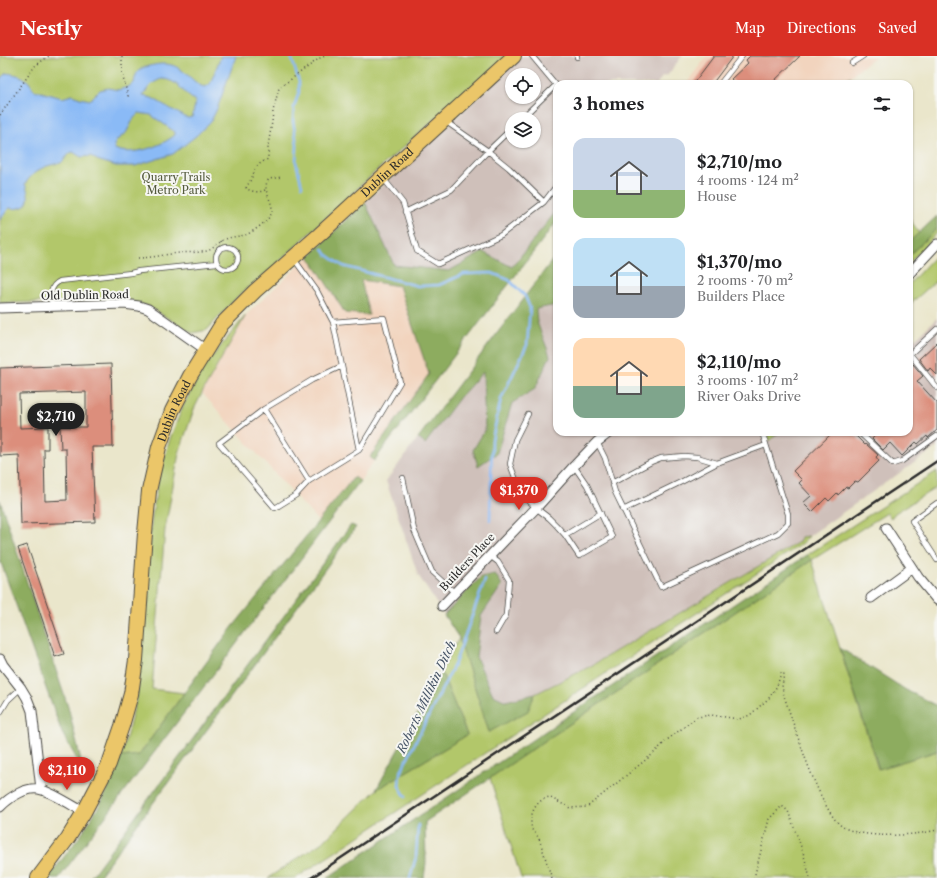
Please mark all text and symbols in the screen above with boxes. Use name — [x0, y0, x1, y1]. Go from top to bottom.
text: Nestly — [20, 17, 82, 40]
text: Map — [735, 19, 765, 37]
text: Directions — [787, 19, 856, 37]
text: Saved — [878, 19, 917, 37]
map controls — [505, 68, 541, 148]
button: locate — [505, 68, 541, 104]
icon: filters — [871, 93, 893, 115]
text: 3 homes — [573, 94, 644, 114]
button: layers — [505, 112, 541, 148]
street label: Dublin Road — [358, 145, 416, 200]
text: $2,710/mo — [697, 152, 782, 172]
icon: home — [605, 154, 653, 202]
park label: Quarry Trails Metro Park — [142, 170, 211, 197]
text: 4 rooms · 124 m² — [697, 172, 799, 188]
text: House — [697, 188, 737, 204]
text: $1,370/mo — [697, 252, 782, 272]
icon: home — [605, 254, 653, 302]
text: 2 rooms · 70 m² — [697, 272, 793, 288]
street label: Old Dublin Road — [41, 287, 129, 303]
text: Builders Place — [697, 288, 785, 304]
text: $2,110/mo — [697, 352, 781, 372]
icon: home — [605, 354, 653, 402]
text: 3 rooms · 107 m² — [697, 372, 798, 388]
street label: Dublin Road — [154, 378, 194, 444]
text: River Oaks Drive — [697, 388, 801, 404]
pin: $2,710 — [23, 403, 89, 437]
text: $2,710 — [36, 408, 76, 424]
pin: $1,370 — [486, 477, 552, 511]
text: $1,370 — [499, 482, 539, 498]
street label: Builders Place — [436, 530, 498, 594]
water label: Roberts Millikin Ditch — [393, 638, 459, 757]
pin: $2,110 — [34, 757, 100, 791]
text: $2,110 — [48, 762, 86, 778]

